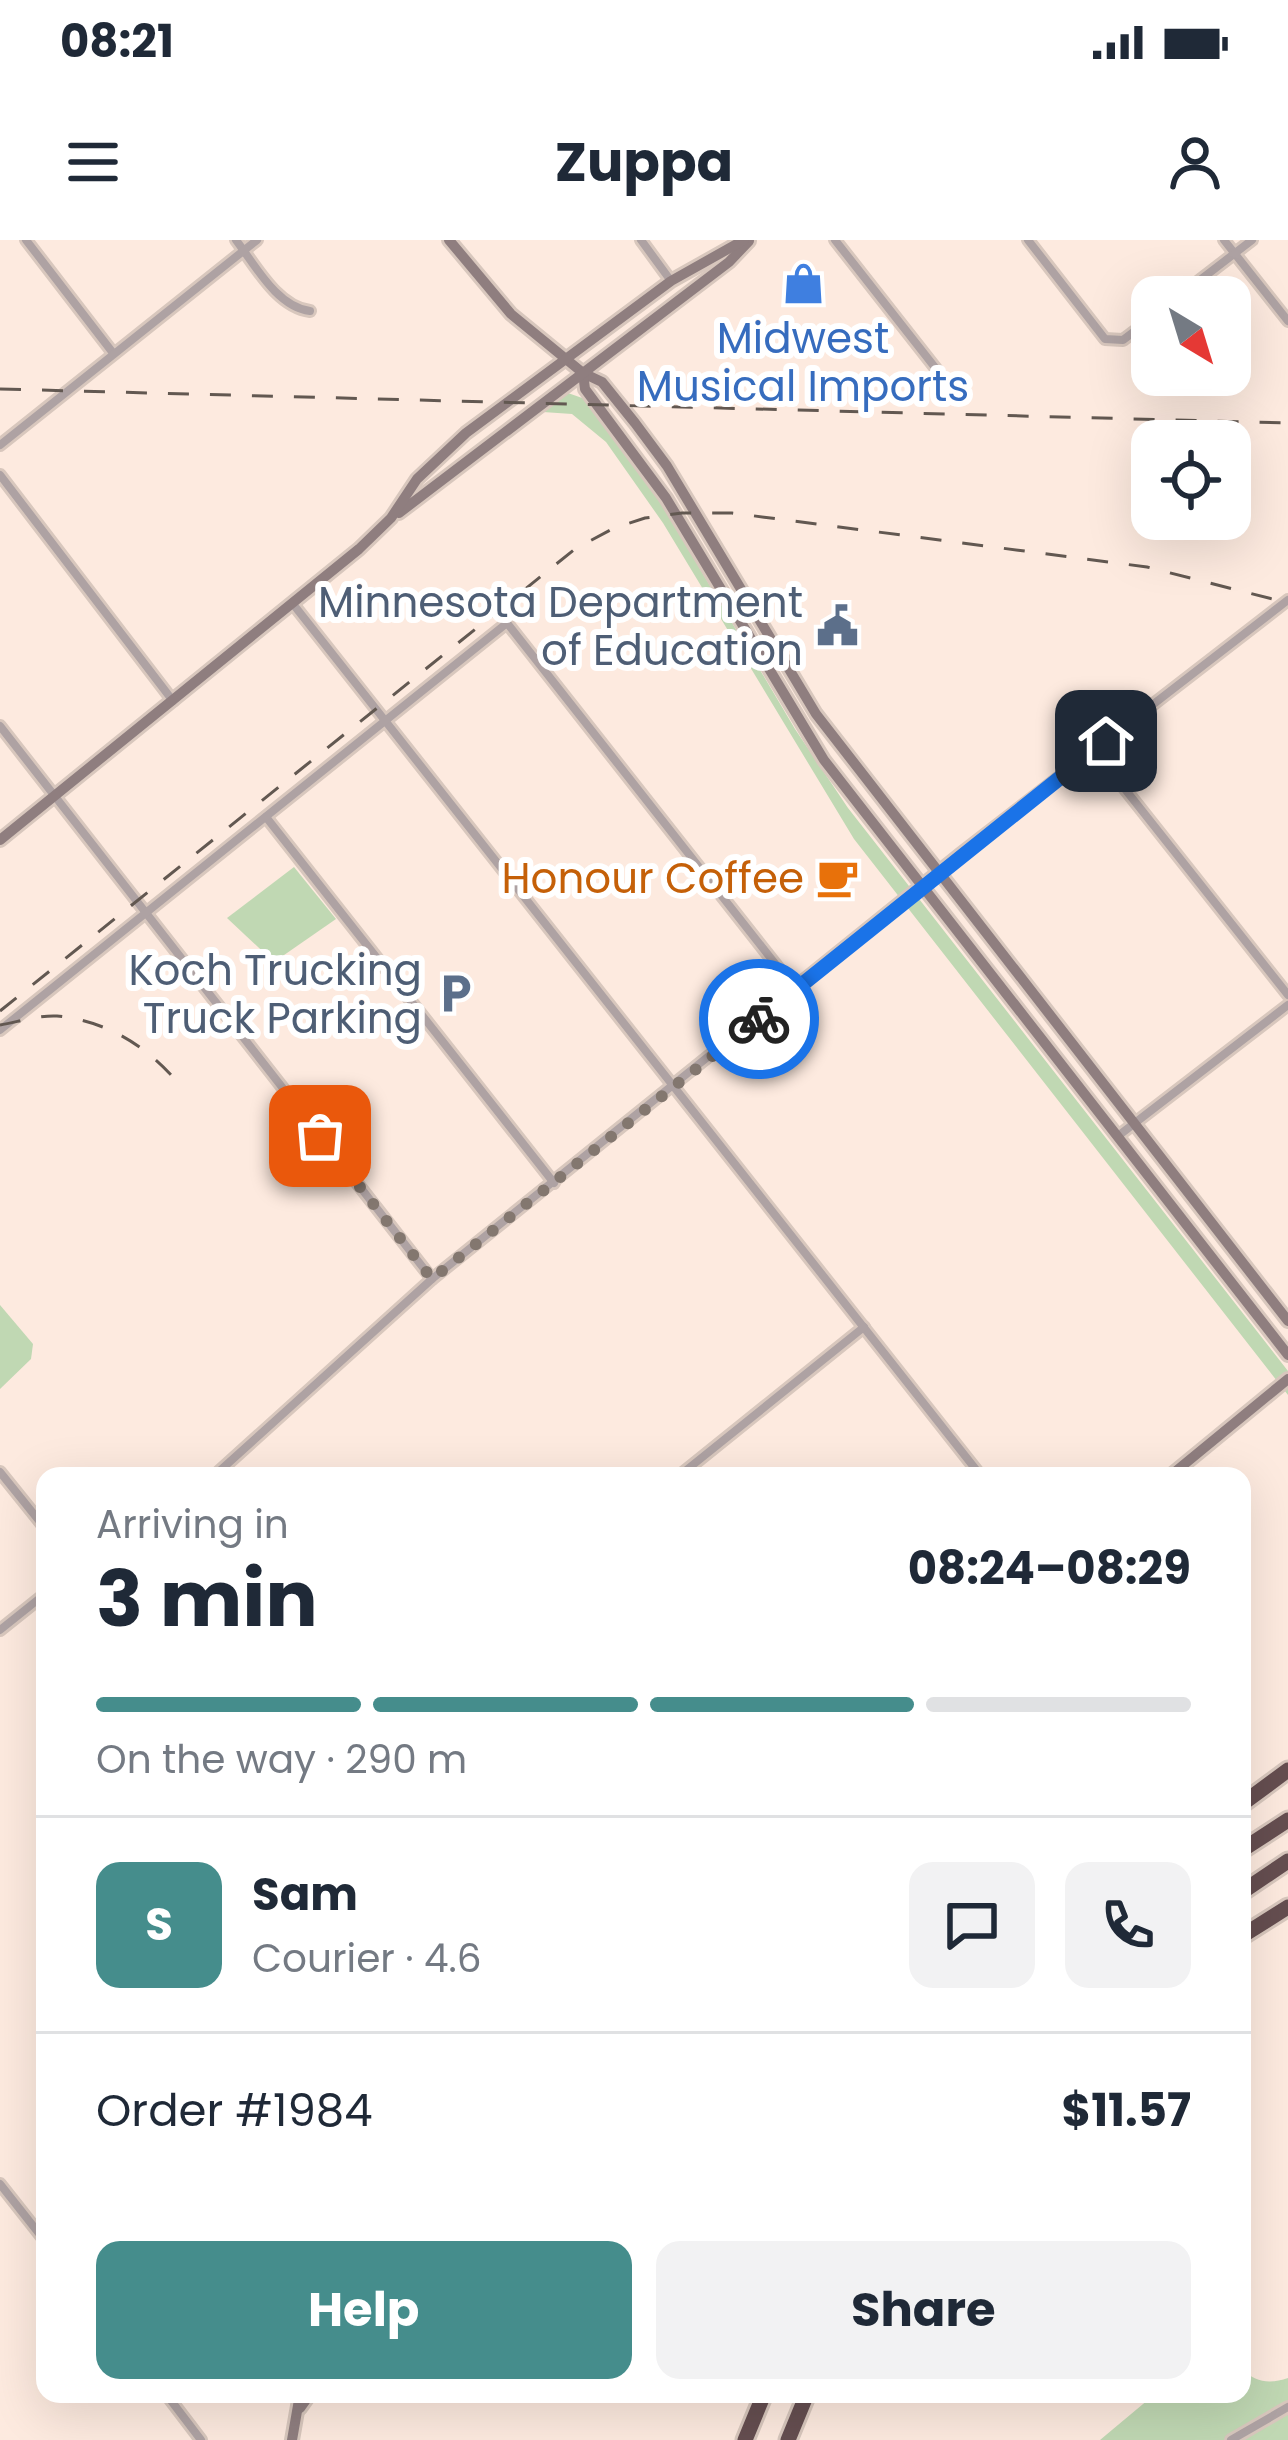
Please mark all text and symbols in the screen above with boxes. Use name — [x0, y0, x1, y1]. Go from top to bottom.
text: 08:21 — [60, 10, 174, 73]
text: Zuppa — [555, 124, 733, 200]
icon: menu — [60, 129, 126, 195]
icon: person — [1162, 129, 1228, 195]
shop icon: Midwest Musical Imports — [780, 261, 826, 307]
north arrow — [1131, 276, 1251, 396]
map controls — [1131, 276, 1251, 540]
place label: Midwest Musical Imports — [637, 309, 969, 416]
button: locate — [1131, 420, 1251, 540]
place label: Minnesota Department of Education — [318, 573, 803, 680]
public building icon: Minnesota Department of Education — [814, 603, 860, 649]
pin — [1055, 690, 1157, 792]
icon: home — [1073, 708, 1139, 774]
place label: Honour Coffee — [502, 849, 804, 908]
cafe icon: Honour Coffee — [815, 855, 861, 901]
place label: Koch Trucking Truck Parking — [128, 941, 422, 1048]
courier — [699, 959, 819, 1079]
parking icon: Koch Trucking Truck Parking — [433, 971, 479, 1017]
icon: bike — [726, 986, 792, 1052]
pin — [269, 1085, 371, 1187]
icon: bag — [287, 1103, 353, 1169]
text: Arriving in — [96, 1497, 289, 1552]
text: 08:24–08:29 — [908, 1537, 1191, 1600]
text: 3 min — [96, 1544, 318, 1653]
text: On the way · 290 m — [96, 1732, 467, 1787]
button: chat — [909, 1862, 1035, 1988]
button: phone — [1065, 1862, 1191, 1988]
text: Sam — [252, 1863, 358, 1926]
text: S — [145, 1893, 173, 1956]
text: Courier · 4.6 — [252, 1931, 481, 1986]
text: Order #1984 — [96, 2079, 373, 2142]
text: $11.57 — [1062, 2079, 1191, 2142]
button: Help — [96, 2241, 632, 2379]
button: Share — [656, 2241, 1191, 2379]

